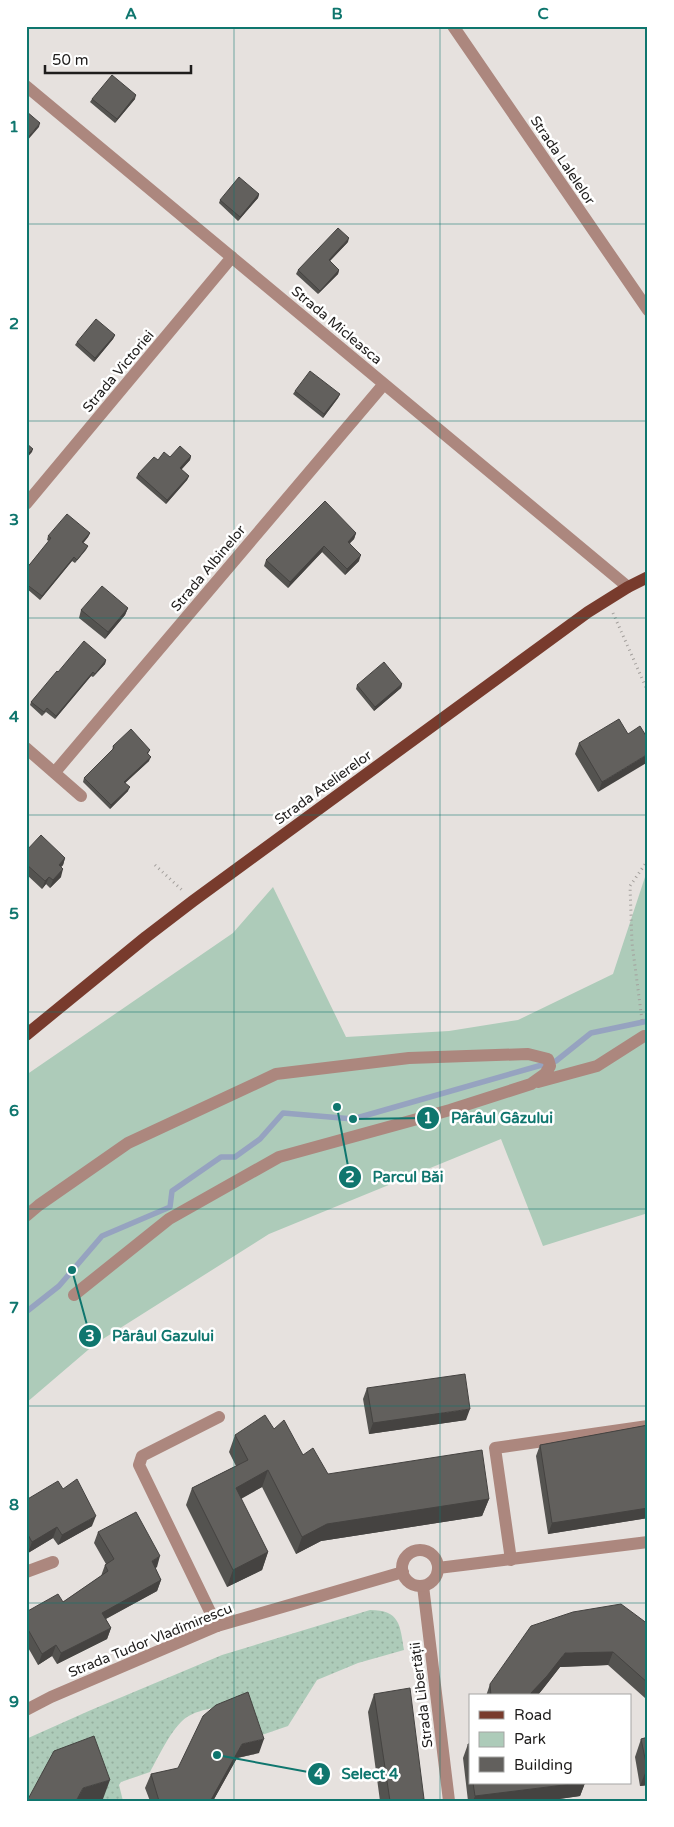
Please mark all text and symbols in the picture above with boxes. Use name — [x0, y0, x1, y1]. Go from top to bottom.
text: A — [125, 4, 137, 24]
text: B — [331, 4, 343, 24]
text: C — [537, 4, 549, 24]
scale bar — [45, 42, 191, 74]
text: 50 m — [52, 51, 89, 69]
street label: Strada Lalelelor — [527, 113, 599, 208]
text: 1 — [9, 117, 19, 137]
street label: Strada Micleasca — [288, 283, 385, 368]
text: 2 — [9, 314, 19, 334]
street label: Strada Victoriei — [79, 327, 158, 416]
text: 3 — [9, 510, 19, 530]
street label: Strada Albinelor — [167, 521, 250, 615]
text: 4 — [9, 707, 19, 727]
street label: Strada Atelierelor — [271, 746, 376, 828]
text: 5 — [9, 904, 19, 924]
text: 6 — [9, 1101, 19, 1121]
callout: Pârâul Gâzului — [416, 1103, 563, 1133]
text: 1 — [423, 1109, 433, 1127]
text: Pârâul Gâzului — [451, 1109, 553, 1127]
callout: Parcul Băi — [338, 1162, 454, 1192]
text: 2 — [345, 1168, 355, 1186]
text: Parcul Băi — [373, 1168, 443, 1186]
text: 7 — [9, 1298, 19, 1318]
callout: Pârâul Gazului — [77, 1321, 224, 1351]
text: 3 — [85, 1327, 95, 1345]
text: Pârâul Gazului — [112, 1327, 214, 1345]
text: 8 — [9, 1495, 19, 1515]
street label: Strada Tudor Vladimirescu — [66, 1600, 235, 1681]
street label: Strada Libertății — [407, 1641, 436, 1749]
text: 9 — [9, 1692, 19, 1712]
legend — [469, 1694, 632, 1784]
text: Road — [514, 1706, 552, 1724]
text: Park — [514, 1730, 546, 1748]
text: Building — [514, 1756, 573, 1774]
callout: Select 4 — [307, 1759, 409, 1789]
text: 4 — [314, 1765, 324, 1783]
text: Select 4 — [341, 1765, 399, 1783]

